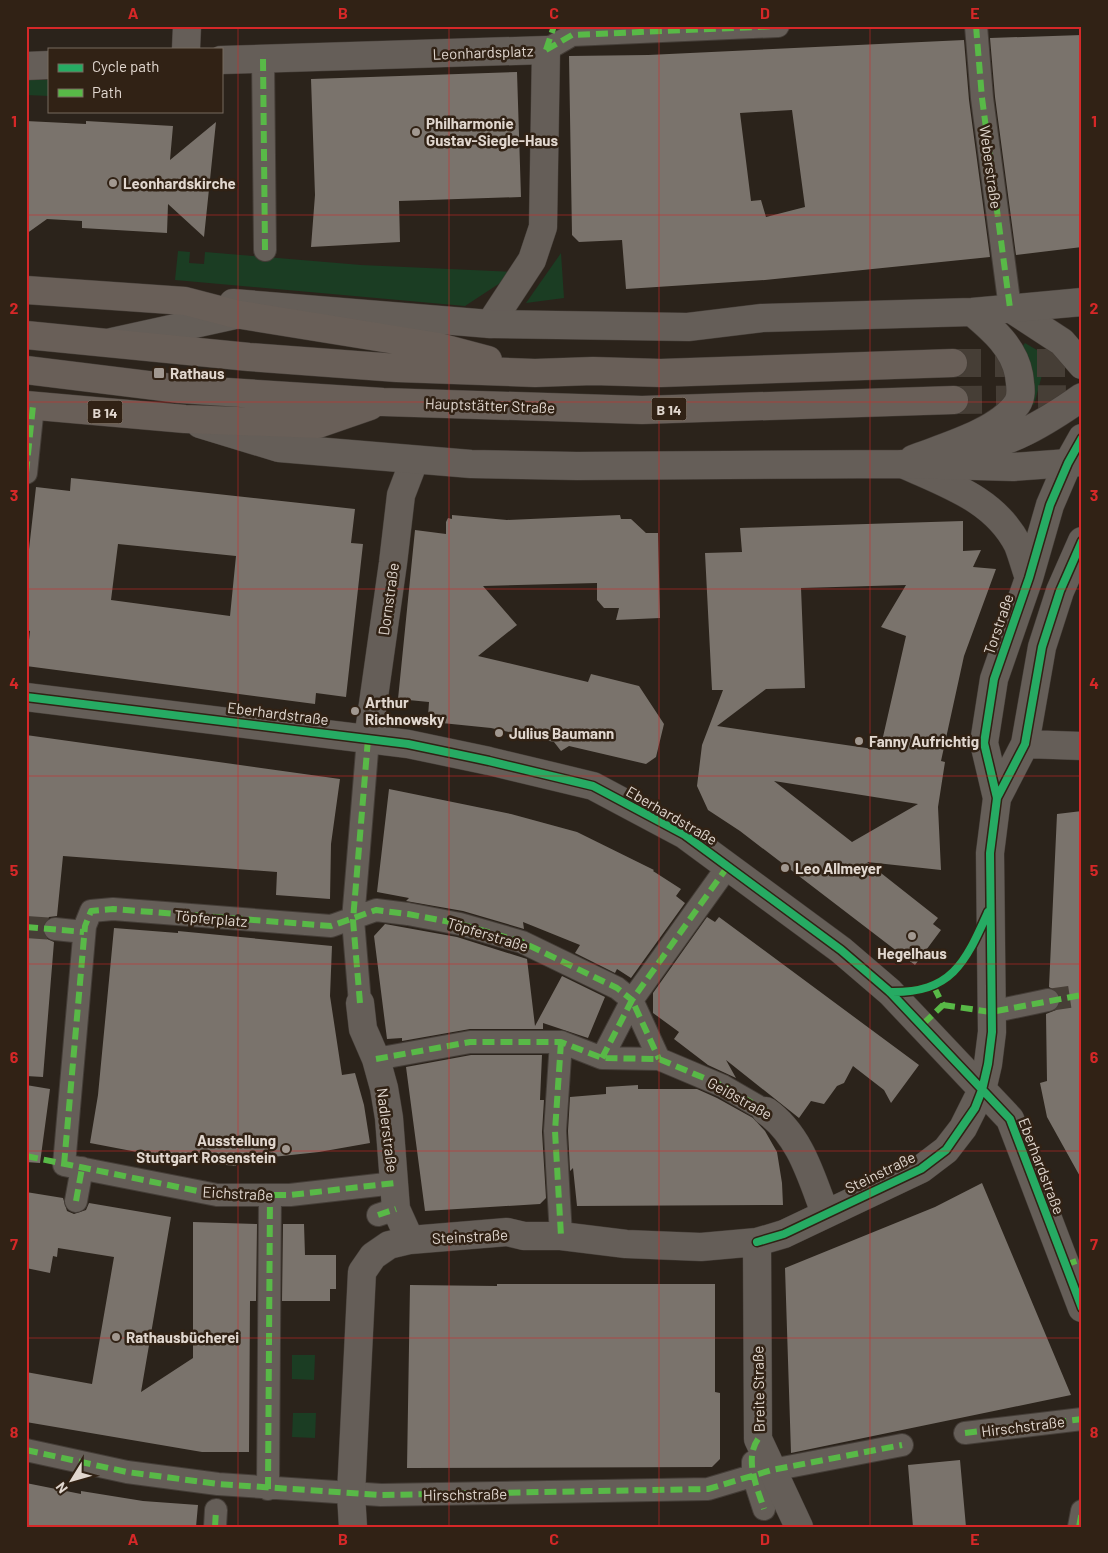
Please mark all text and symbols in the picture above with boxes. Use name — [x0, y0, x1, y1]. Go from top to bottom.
text: A — [128, 3, 139, 22]
text: B — [338, 3, 348, 22]
text: C — [549, 3, 559, 22]
text: D — [760, 3, 770, 22]
text: E — [970, 3, 980, 22]
street label: Leonhardsplatz — [432, 41, 534, 63]
legend — [48, 48, 222, 112]
text: Cycle path — [92, 57, 159, 75]
text: Path — [92, 83, 122, 101]
text: 1 — [11, 111, 17, 130]
text: 1 — [1091, 111, 1097, 130]
place label: Philharmonie Gustav-Siegle-Haus — [426, 114, 559, 149]
street label: Weberstraße — [976, 124, 1006, 210]
marker: Philharmonie Gustav-Siegle-Haus — [410, 126, 422, 138]
place label: Leonhardskirche — [123, 174, 236, 192]
marker: Leonhardskirche — [107, 177, 119, 189]
text: 2 — [10, 298, 19, 317]
text: 2 — [1090, 298, 1099, 317]
place label: Rathaus — [170, 364, 225, 382]
marker: Rathaus — [152, 366, 166, 380]
street label: Hauptstätter Straße — [425, 394, 555, 416]
road number: B 14 — [652, 398, 686, 420]
road number: B 14 — [88, 401, 122, 424]
text: 3 — [10, 485, 18, 504]
text: 3 — [1090, 485, 1098, 504]
street label: Dornstraße — [374, 562, 402, 636]
street label: Torstraße — [979, 591, 1017, 657]
text: 4 — [9, 673, 19, 692]
text: 4 — [1089, 673, 1099, 692]
place label: Arthur Richnowsky — [365, 693, 445, 728]
street label: Eberhardstraße — [226, 698, 330, 728]
marker: Arthur Richnowsky — [349, 705, 361, 717]
place label: Julius Baumann — [509, 724, 614, 742]
marker: Julius Baumann — [493, 727, 505, 739]
place label: Fanny Aufrichtig — [869, 732, 979, 750]
marker: Fanny Aufrichtig — [853, 735, 865, 747]
street label: Eberhardstraße — [623, 782, 721, 848]
place label: Leo Allmeyer — [795, 859, 882, 877]
text: 5 — [10, 860, 19, 879]
text: 5 — [1090, 860, 1099, 879]
marker: Leo Allmeyer — [779, 862, 791, 874]
street label: Töpferplatz — [174, 906, 249, 930]
street label: Töpferstraße — [445, 913, 531, 955]
marker: Hegelhaus — [906, 930, 918, 942]
place label: Hegelhaus — [877, 944, 947, 962]
text: 6 — [10, 1047, 19, 1066]
text: 6 — [1090, 1047, 1099, 1066]
street label: Geißstraße — [705, 1073, 775, 1123]
street label: Nadlerstraße — [374, 1087, 402, 1173]
street label: Eberhardstraße — [1015, 1115, 1069, 1217]
place label: Ausstellung Stuttgart Rosenstein — [136, 1131, 276, 1166]
marker: Ausstellung Stuttgart Rosenstein — [280, 1143, 292, 1155]
street label: Steinstraße — [842, 1147, 918, 1197]
street label: Eichstraße — [202, 1182, 274, 1204]
street label: Steinstraße — [432, 1225, 508, 1247]
text: 7 — [10, 1234, 18, 1253]
text: 7 — [1090, 1234, 1098, 1253]
place label: Rathausbücherei — [126, 1328, 239, 1346]
marker: Rathausbücherei — [110, 1331, 122, 1343]
street label: Breite Straße — [748, 1346, 768, 1432]
street label: Hirschstraße — [980, 1412, 1066, 1440]
text: 8 — [10, 1422, 19, 1441]
text: 8 — [1090, 1422, 1099, 1441]
north arrow — [48, 1456, 98, 1506]
text: N — [52, 1479, 71, 1497]
street label: Hirschstraße — [423, 1484, 507, 1504]
text: A — [128, 1529, 139, 1548]
text: B — [338, 1529, 348, 1548]
text: C — [549, 1529, 559, 1548]
text: D — [760, 1529, 770, 1548]
text: E — [970, 1529, 980, 1548]

